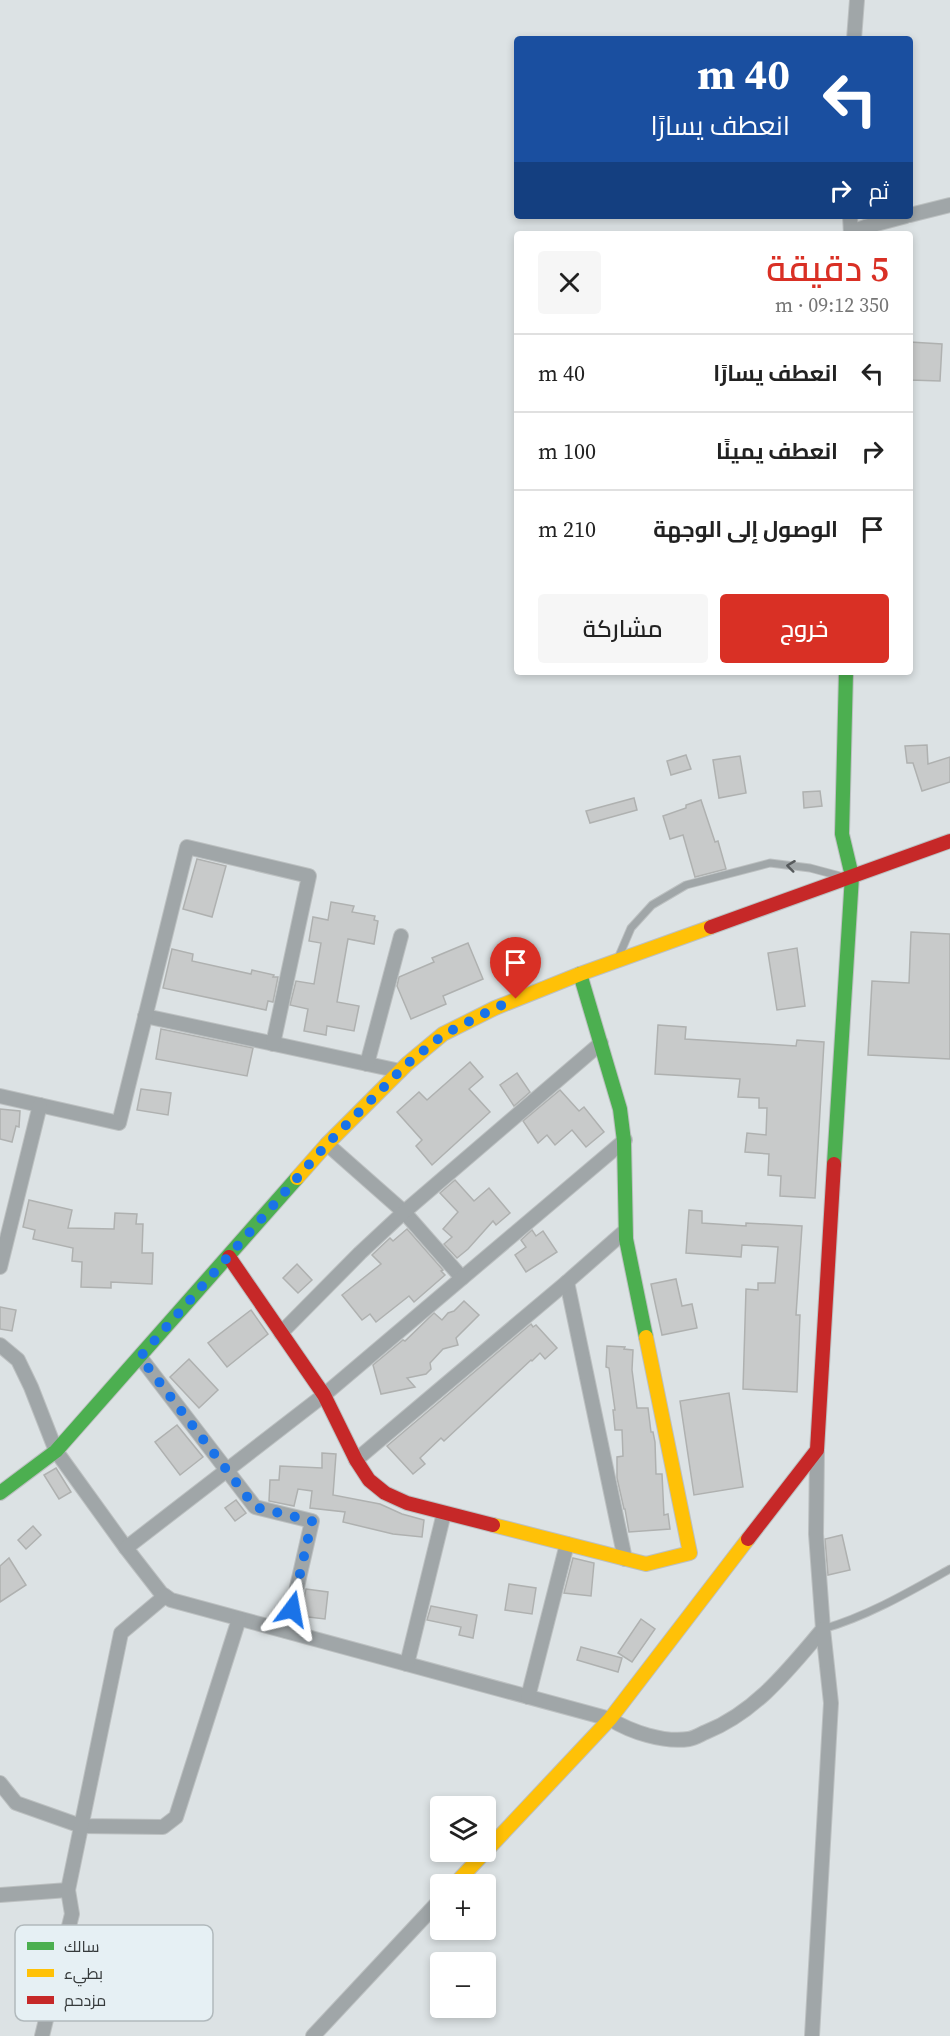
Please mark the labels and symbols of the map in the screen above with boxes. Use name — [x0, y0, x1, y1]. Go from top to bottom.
one-way arrow — [786, 860, 795, 873]
pin — [490, 937, 541, 999]
position arrow — [260, 1577, 324, 1641]
legend — [15, 1925, 213, 2021]
text: سالك — [64, 1935, 99, 1957]
text: بطيء — [64, 1962, 103, 1987]
text: مزدحم — [64, 1989, 106, 2012]

